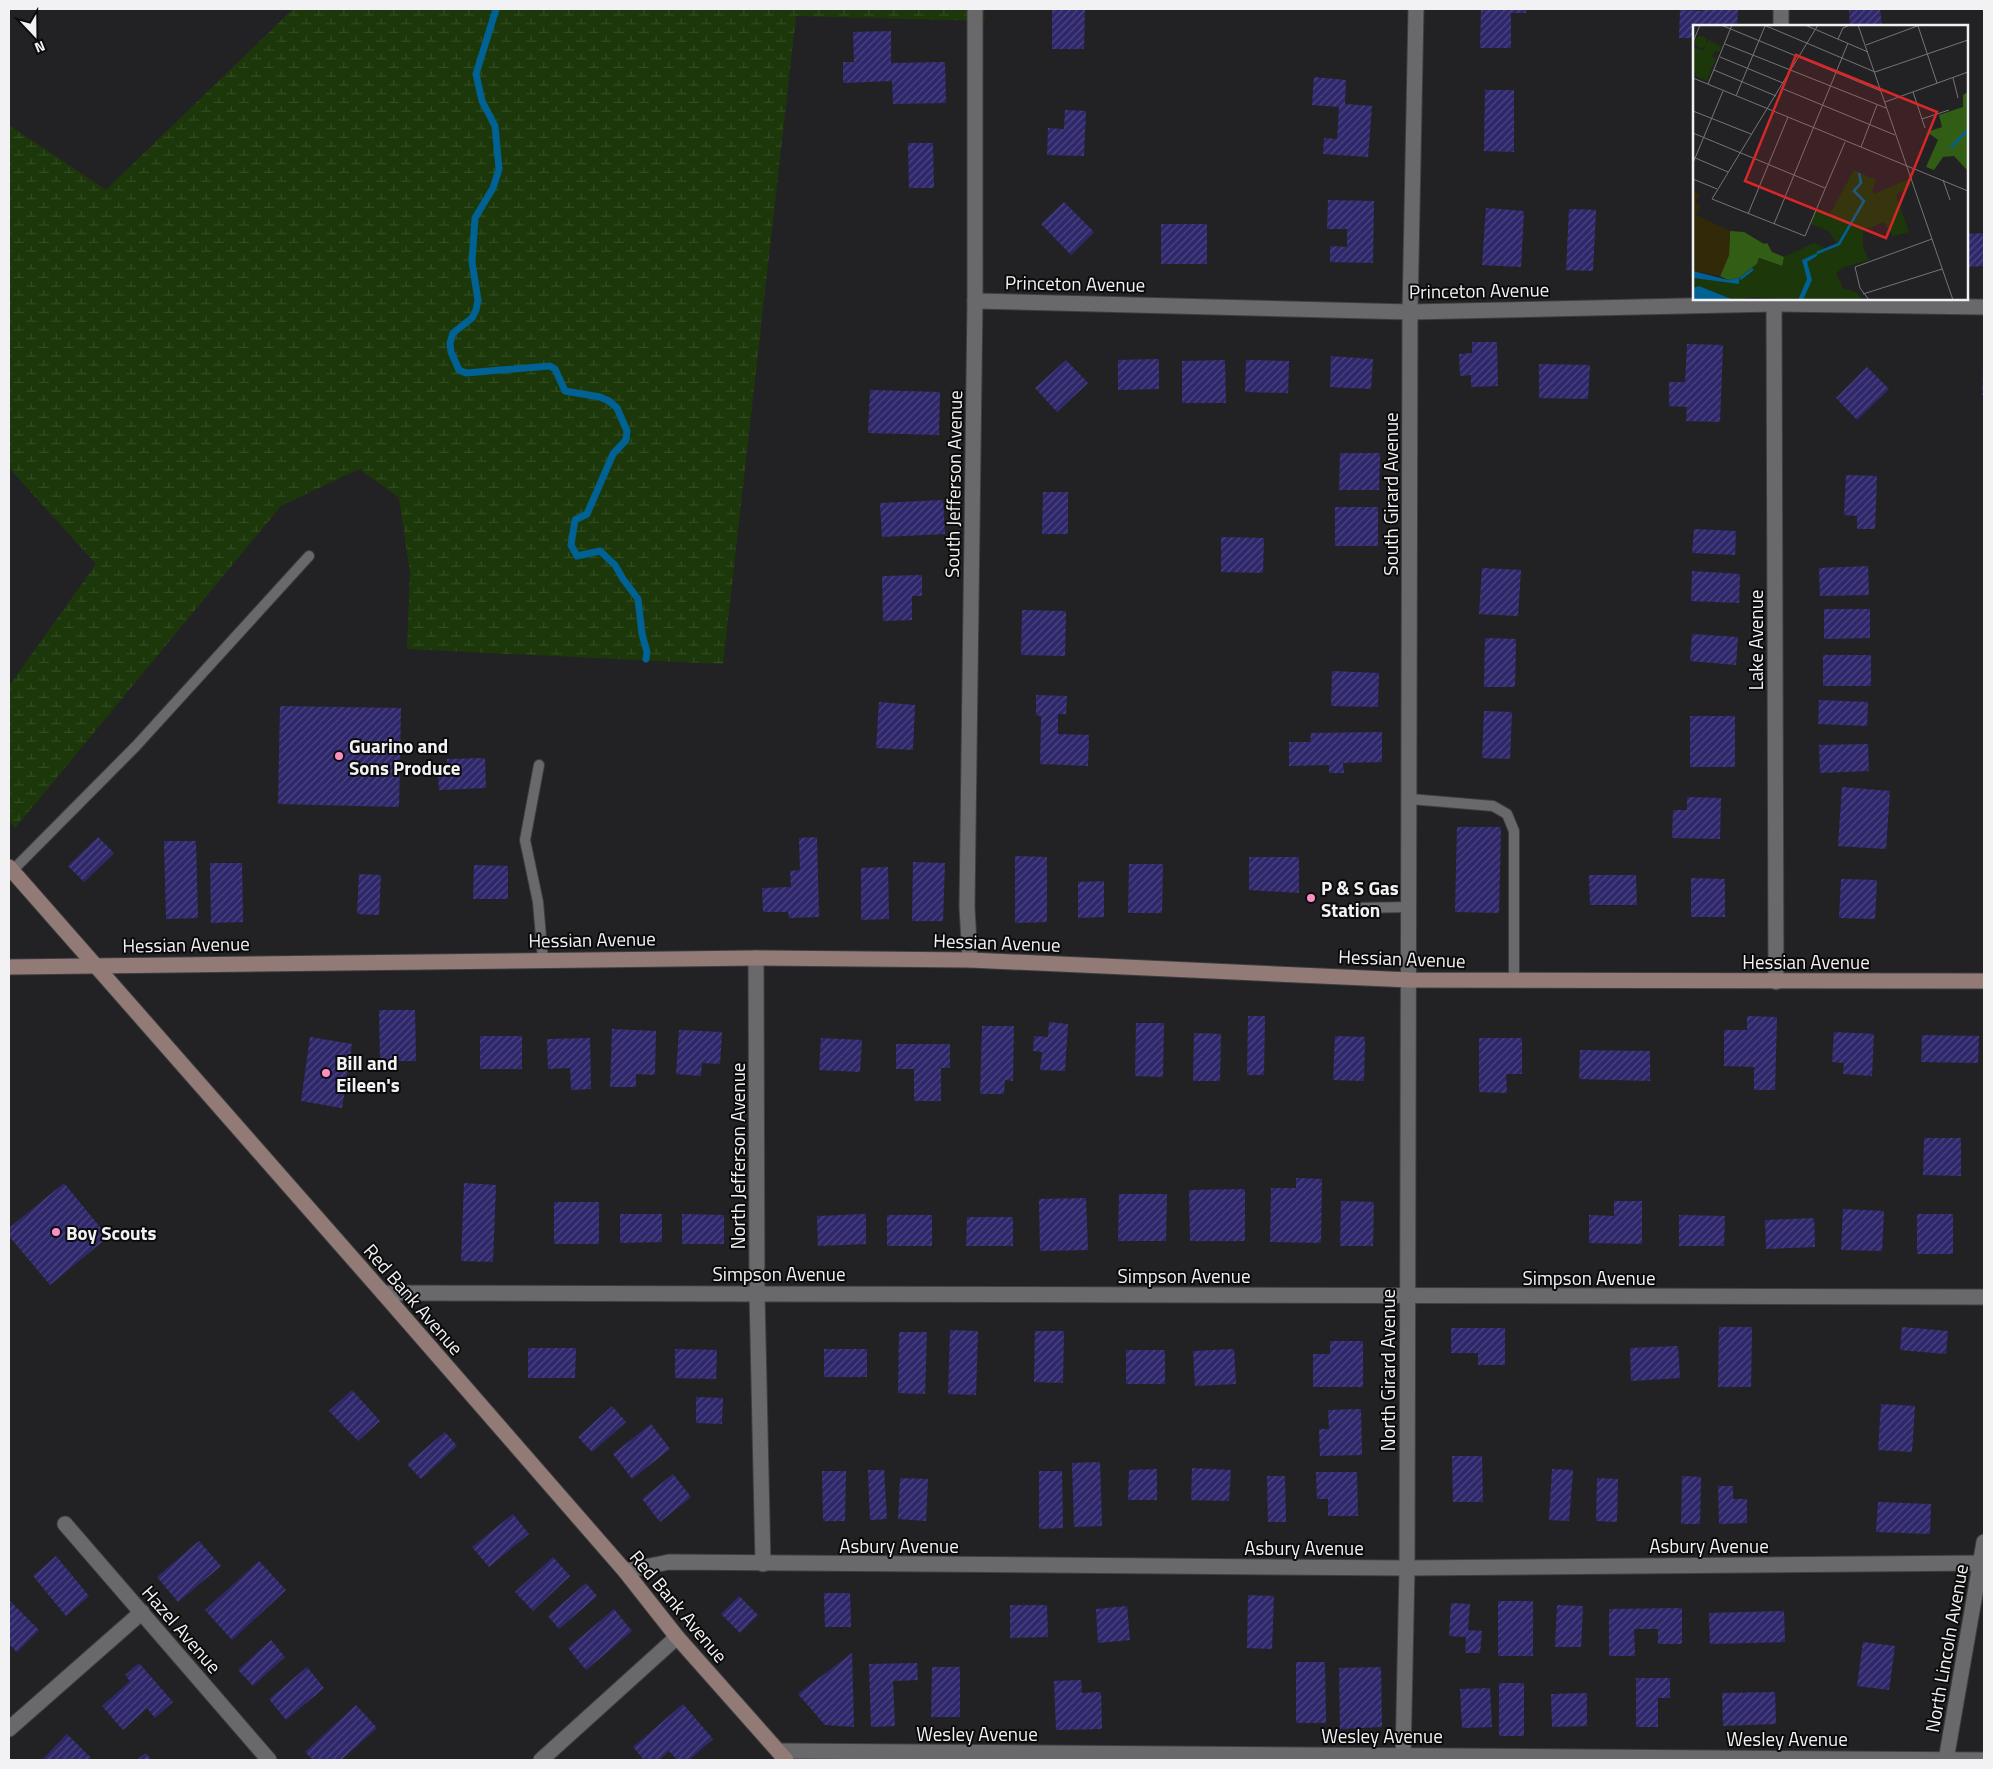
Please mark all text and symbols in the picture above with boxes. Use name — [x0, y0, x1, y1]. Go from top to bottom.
north arrow — [10, 10, 60, 60]
inset map — [1693, 25, 1968, 300]
text: N — [32, 36, 48, 59]
street label: Princeton Avenue — [1005, 267, 1145, 299]
street label: Princeton Avenue — [1409, 274, 1549, 306]
street label: South Jefferson Avenue — [937, 390, 969, 578]
street label: South Girard Avenue — [1376, 412, 1405, 576]
street label: Lake Avenue — [1741, 590, 1770, 690]
place label: Guarino and Sons Produce — [349, 731, 461, 782]
marker: Guarino and Sons Produce — [333, 750, 345, 762]
place label: P & S Gas Station — [1321, 873, 1399, 924]
marker: P & S Gas Station — [1305, 892, 1317, 904]
street label: Hessian Avenue — [528, 923, 656, 955]
street label: Hessian Avenue — [933, 925, 1061, 959]
street label: Hessian Avenue — [122, 928, 250, 960]
street label: Hessian Avenue — [1338, 941, 1466, 975]
street label: Hessian Avenue — [1742, 947, 1870, 976]
place label: Bill and Eileen's — [336, 1048, 400, 1099]
street label: North Jefferson Avenue — [723, 1063, 752, 1249]
marker: Bill and Eileen's — [320, 1067, 332, 1079]
place label: Boy Scouts — [66, 1218, 156, 1247]
marker: Boy Scouts — [50, 1226, 62, 1238]
street label: Red Bank Avenue — [357, 1237, 471, 1361]
street label: Simpson Avenue — [712, 1259, 846, 1288]
street label: Simpson Avenue — [1117, 1261, 1251, 1290]
street label: Simpson Avenue — [1522, 1263, 1656, 1292]
street label: North Girard Avenue — [1373, 1289, 1402, 1451]
street label: Asbury Avenue — [839, 1531, 959, 1560]
street label: Asbury Avenue — [1649, 1531, 1769, 1560]
street label: Asbury Avenue — [1244, 1533, 1364, 1562]
street label: Red Bank Avenue — [623, 1543, 735, 1669]
street label: North Lincoln Avenue — [1917, 1562, 1975, 1734]
street label: Hazel Avenue — [135, 1579, 229, 1679]
street label: Wesley Avenue — [916, 1719, 1038, 1748]
street label: Wesley Avenue — [1321, 1721, 1443, 1750]
street label: Wesley Avenue — [1726, 1724, 1848, 1753]

